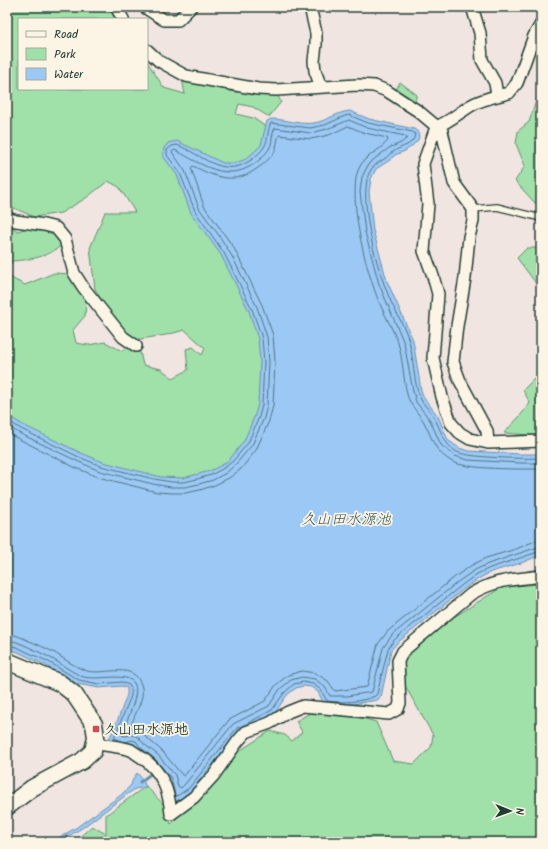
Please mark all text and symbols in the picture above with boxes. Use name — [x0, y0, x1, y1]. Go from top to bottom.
legend — [18, 18, 148, 90]
text: Road — [54, 25, 79, 44]
text: Park — [54, 45, 76, 64]
text: Water — [54, 65, 84, 84]
water label: 久山田水源池 — [301, 508, 392, 532]
place label: 久山田水源地 — [104, 719, 188, 741]
marker: 久山田水源地 — [91, 724, 101, 734]
north arrow — [490, 791, 530, 831]
text: N — [510, 808, 528, 815]

